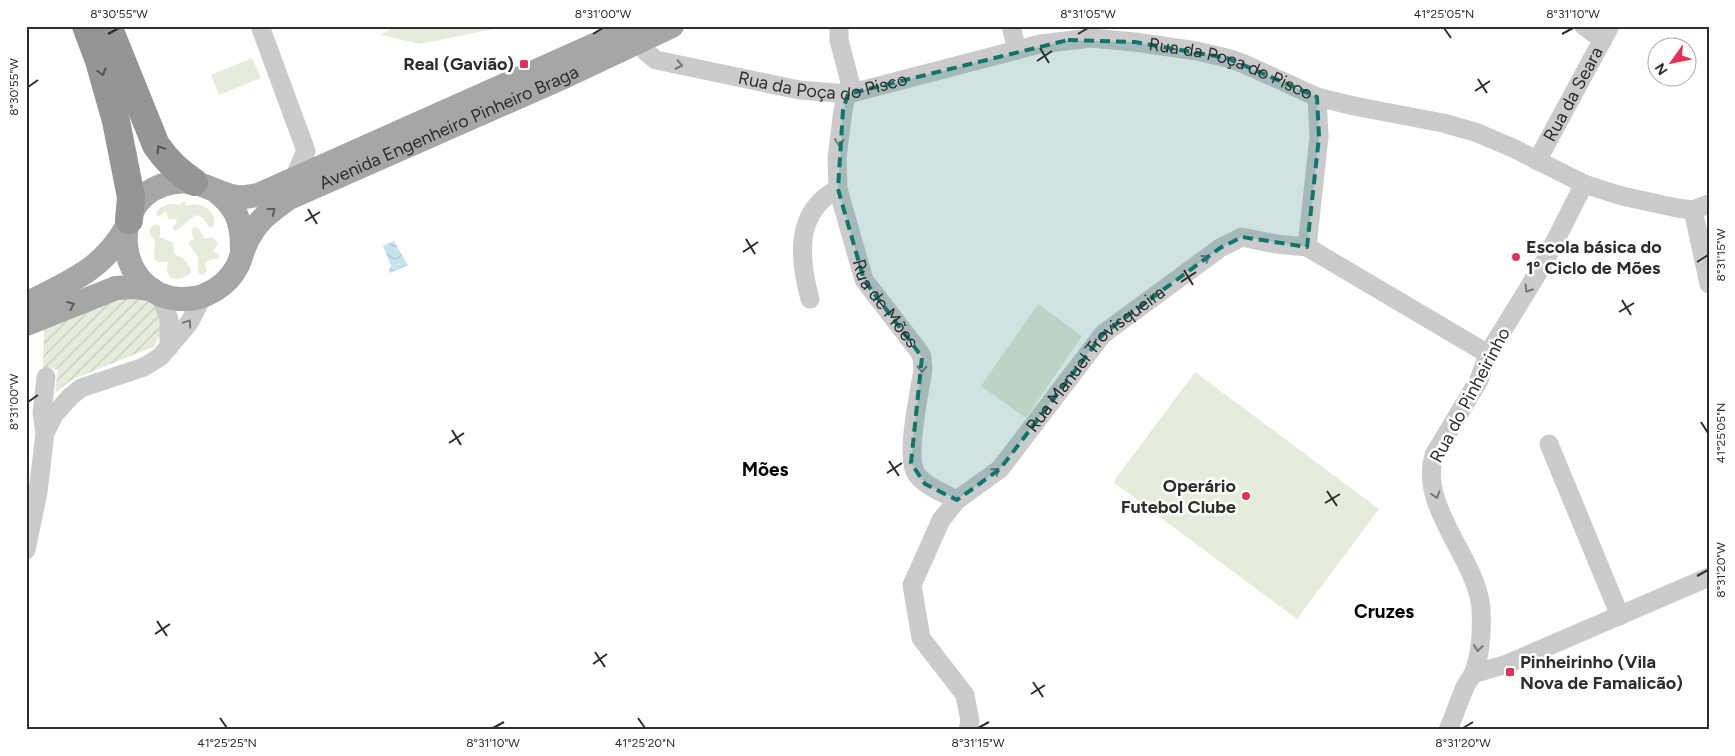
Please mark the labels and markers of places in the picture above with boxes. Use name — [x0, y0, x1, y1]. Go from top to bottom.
place label: Real (Gavião) — [403, 53, 514, 75]
marker: Real (Gavião) — [518, 58, 530, 70]
place label: Escola básica do 1º Ciclo de Mões — [1526, 236, 1662, 279]
marker: Escola básica do 1º Ciclo de Mões — [1510, 251, 1522, 263]
place label: Operário Futebol Clube — [1121, 475, 1236, 518]
marker: Operário Futebol Clube — [1240, 490, 1252, 502]
place label: Pinheirinho (Vila Nova de Famalicão) — [1520, 651, 1683, 694]
marker: Pinheirinho (Vila Nova de Famalicão) — [1504, 666, 1516, 678]

